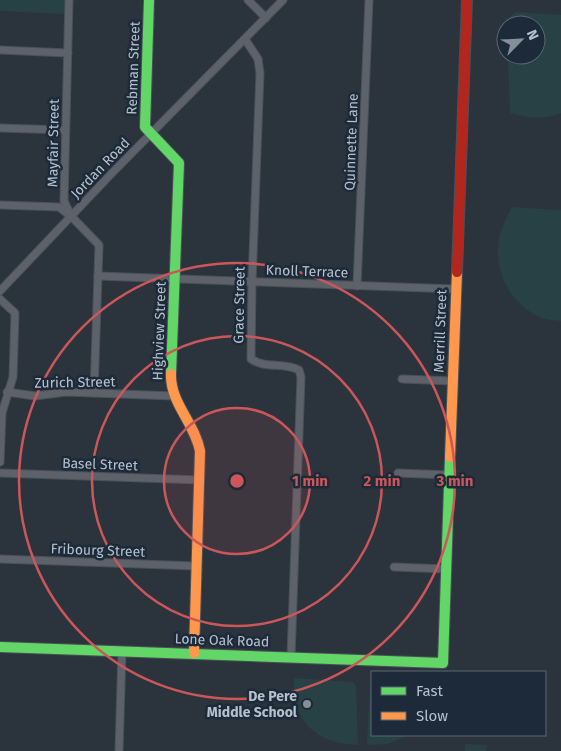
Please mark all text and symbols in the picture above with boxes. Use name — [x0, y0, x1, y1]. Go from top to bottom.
north arrow — [496, 15, 546, 65]
street label: Rebman Street — [123, 20, 144, 115]
text: N — [523, 27, 542, 43]
street label: Quinnette Lane — [341, 93, 362, 191]
street label: Mayfair Street — [44, 98, 63, 187]
street label: Jordan Road — [67, 135, 133, 202]
street label: Knoll Terrace — [265, 262, 349, 281]
street label: Grace Street — [230, 265, 249, 344]
street label: Highview Street — [149, 280, 170, 381]
street label: Merrill Street — [431, 288, 450, 373]
street label: Zurich Street — [34, 373, 117, 392]
street label: Basel Street — [62, 455, 139, 474]
centre of rings — [228, 472, 246, 490]
text: 1 min — [292, 472, 328, 490]
text: 2 min — [364, 472, 400, 490]
text: 3 min — [436, 472, 473, 490]
street label: Fribourg Street — [50, 540, 146, 561]
street label: Lone Oak Road — [174, 630, 270, 651]
legend — [371, 671, 546, 736]
text: Fast — [416, 682, 443, 700]
place label: De Pere Middle School — [207, 688, 298, 721]
marker: De Pere Middle School — [301, 698, 313, 710]
text: Slow — [416, 707, 448, 725]

